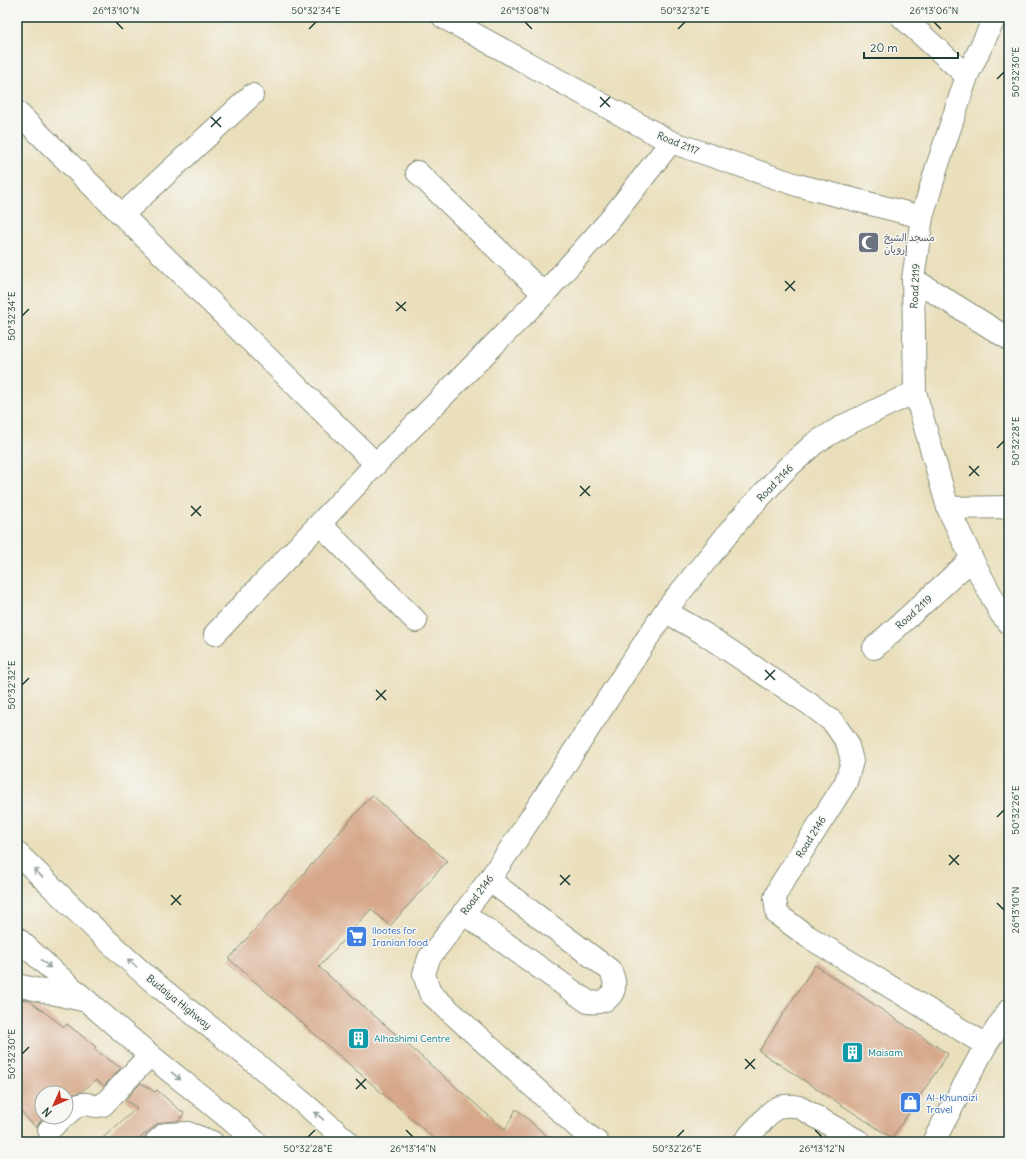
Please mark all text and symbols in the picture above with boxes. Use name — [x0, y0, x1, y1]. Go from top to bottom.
text: 26°13'10"N — [92, 4, 140, 17]
text: 50°32'34"E — [291, 4, 341, 17]
text: 26°13'08"N — [501, 4, 549, 17]
text: 50°32'32"E — [660, 4, 710, 17]
text: 26°13'06"N — [910, 4, 958, 17]
scale bar — [864, 34, 958, 60]
text: 20 m — [870, 40, 898, 55]
text: 50°32'30"E — [1009, 47, 1022, 97]
street label: Road 2117 — [655, 129, 701, 157]
mosque icon: مسجد الشيخ إرويان — [855, 230, 881, 256]
place label: مسجد الشيخ إرويان — [884, 231, 935, 257]
street label: Road 2119 — [907, 263, 923, 309]
text: 50°32'34"E — [5, 291, 18, 341]
text: 50°32'28"E — [1009, 416, 1022, 466]
street label: Road 2146 — [754, 461, 796, 504]
street label: Road 2119 — [893, 592, 935, 632]
text: 50°32'32"E — [5, 660, 18, 710]
text: 50°32'26"E — [1009, 785, 1022, 835]
street label: Road 2146 — [793, 814, 829, 860]
one-way arrow — [33, 868, 43, 878]
street label: Road 2146 — [458, 872, 496, 918]
text: 26°13'10"N — [1009, 886, 1022, 934]
supermarket icon: llootes for Iranian food — [343, 923, 369, 949]
place label: llootes for Iranian food — [372, 924, 428, 949]
one-way arrow — [41, 959, 51, 969]
one-way arrow — [127, 959, 137, 968]
street label: Budaiya Highway — [144, 972, 214, 1032]
building icon: Alhashimi Centre — [346, 1025, 372, 1051]
text: 50°32'30"E — [5, 1029, 18, 1079]
place label: Alhashimi Centre — [374, 1032, 450, 1045]
building icon: Maisam — [840, 1039, 866, 1065]
place label: Maisam — [868, 1046, 903, 1059]
one-way arrow — [171, 1072, 182, 1081]
north arrow — [34, 1085, 74, 1125]
shop icon: Al-Khunaizi Travel — [897, 1090, 923, 1116]
place label: Al-Khunaizi Travel — [926, 1091, 977, 1116]
text: N — [39, 1104, 55, 1120]
one-way arrow — [314, 1111, 324, 1121]
text: 50°32'28"E — [283, 1142, 333, 1155]
text: 26°13'14"N — [390, 1142, 436, 1155]
text: 50°32'26"E — [652, 1142, 702, 1155]
text: 26°13'12"N — [799, 1142, 845, 1155]

